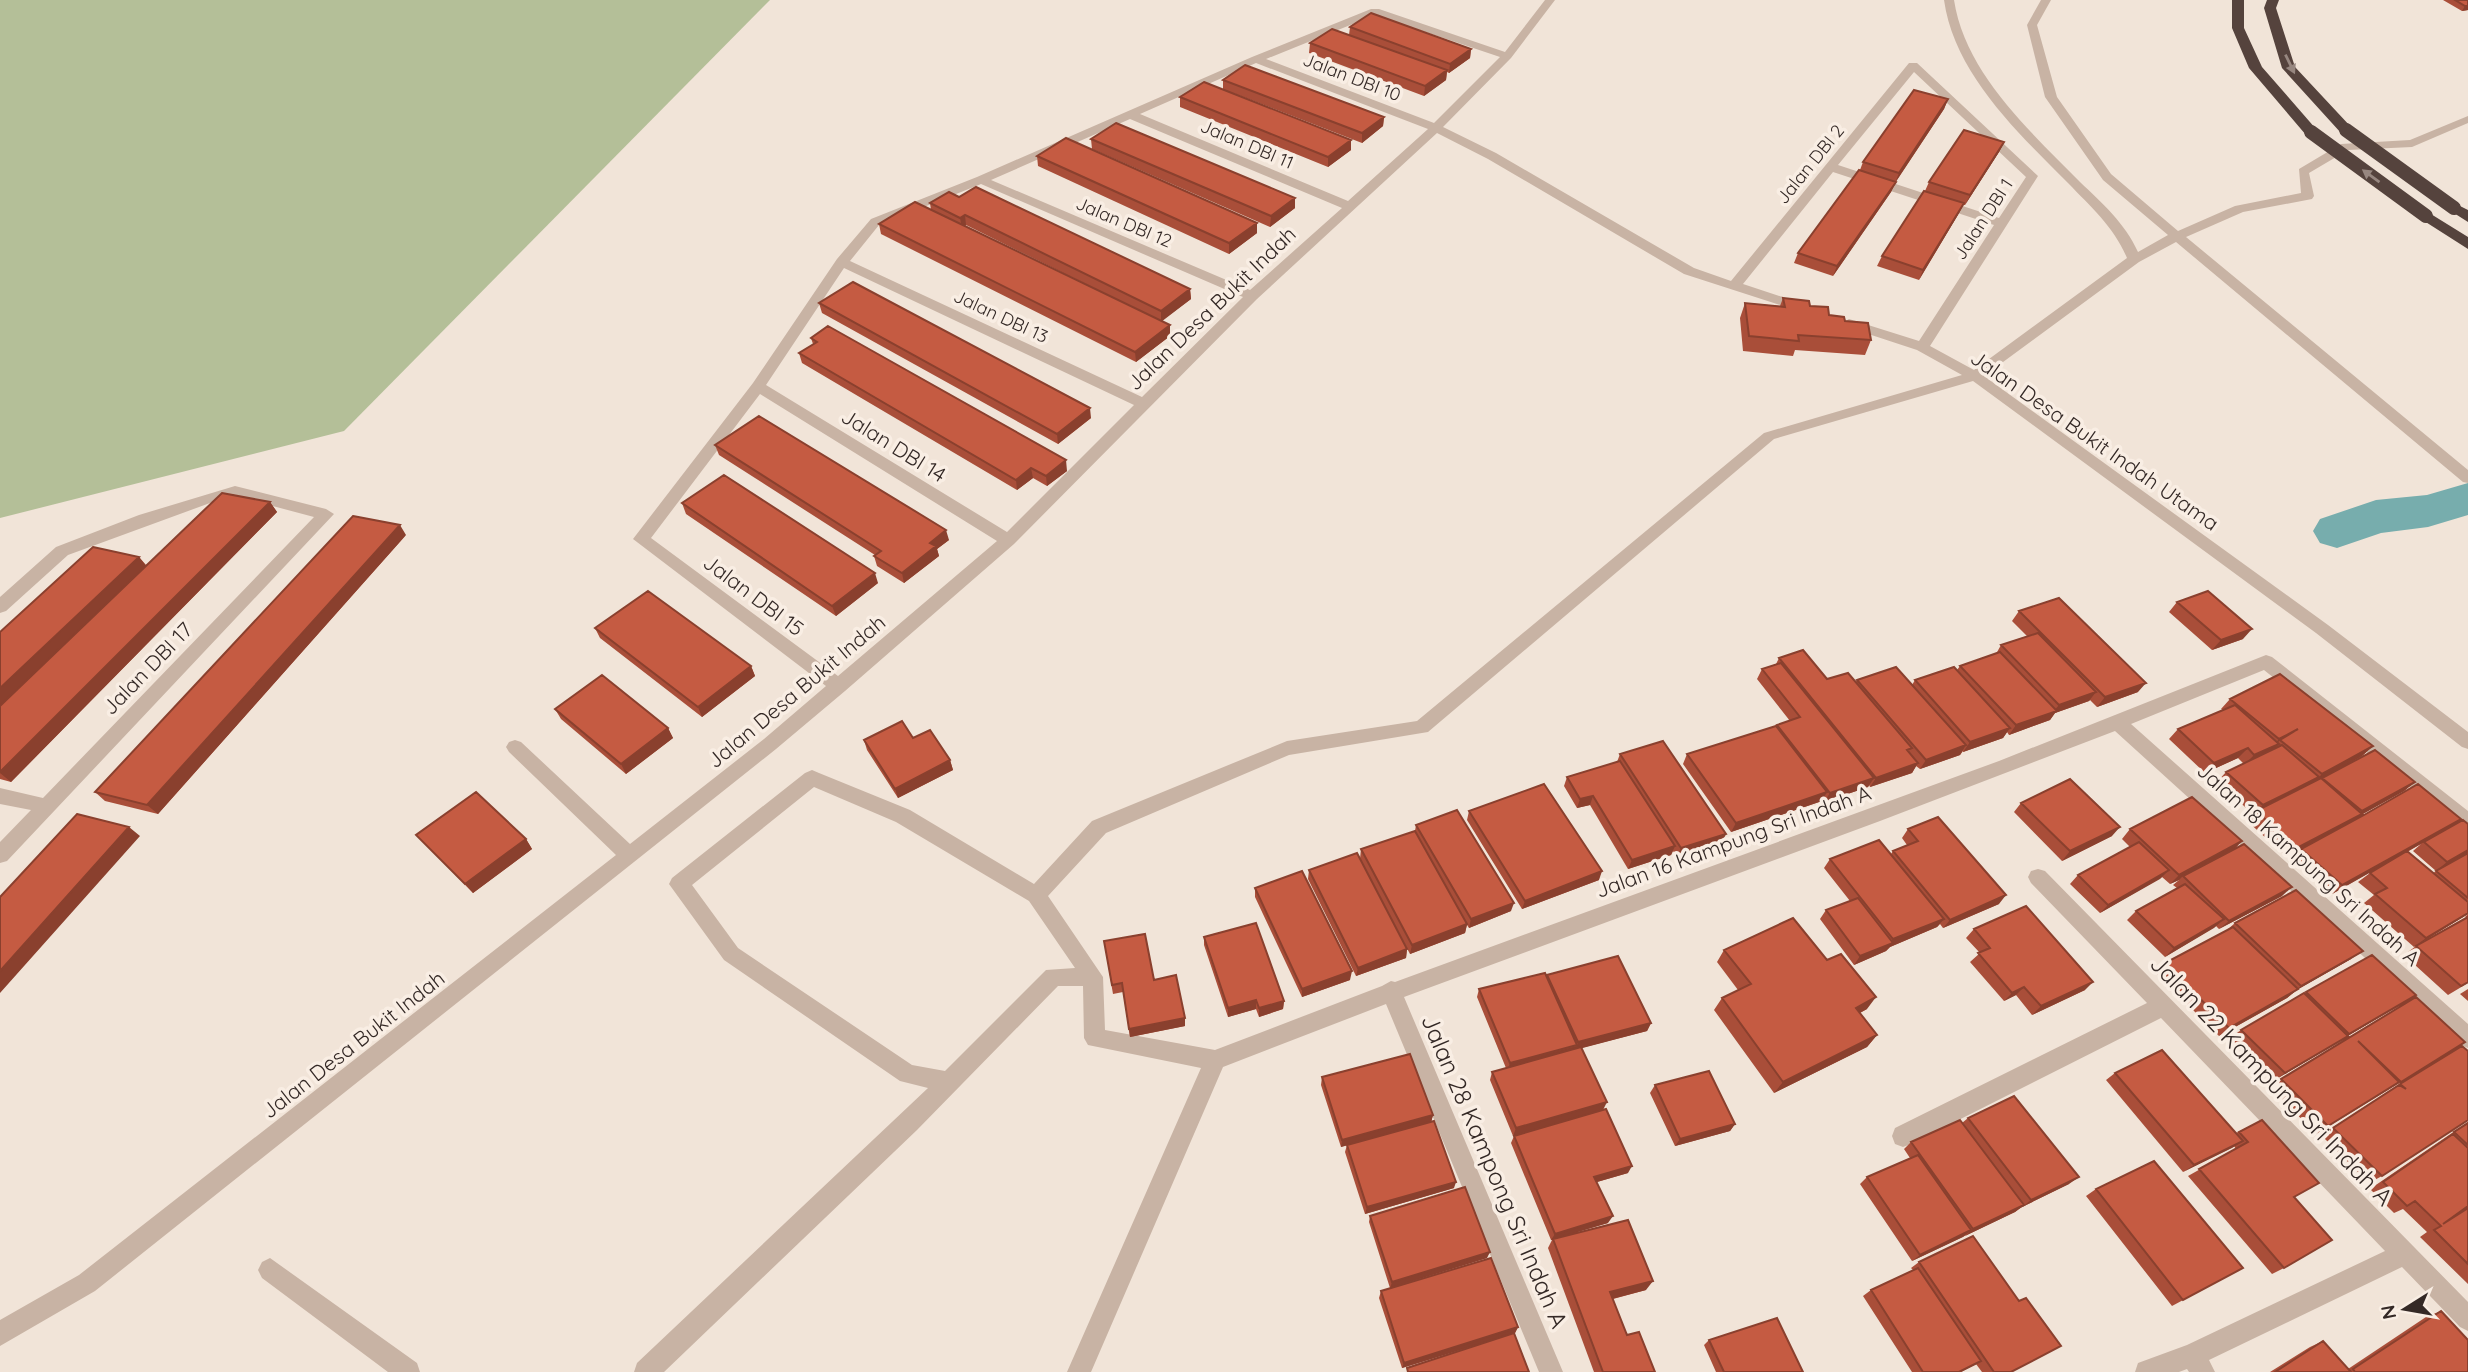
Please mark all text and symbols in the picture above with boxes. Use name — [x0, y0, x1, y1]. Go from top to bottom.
street label: Jalan DBI 10 — [1300, 48, 1404, 106]
one-way arrow — [2284, 54, 2295, 74]
street label: Jalan DBI 11 — [1197, 114, 1297, 174]
street label: Jalan DBI 2 — [1771, 120, 1849, 208]
one-way arrow — [2362, 169, 2380, 183]
street label: Jalan DBI 1 — [1948, 174, 2018, 264]
street label: Jalan DBI 12 — [1072, 191, 1176, 253]
street label: Jalan Desa Bukit Indah — [1121, 221, 1301, 395]
street label: Jalan DBI 13 — [950, 284, 1052, 348]
street label: Jalan Desa Bukit Indah Utama — [1966, 344, 2224, 536]
street label: Jalan DBI 14 — [837, 403, 951, 487]
street label: Jalan DBI 15 — [699, 549, 809, 641]
street label: Jalan Desa Bukit Indah — [702, 609, 890, 773]
street label: Jalan DBI 17 — [97, 616, 198, 720]
street label: Jalan 18 Kampung Sri Indah A — [2192, 757, 2426, 971]
street label: Jalan 16 Kampung Sri Indah A — [1592, 779, 1874, 903]
street label: Jalan 22 Kampung Sri Indah A — [2144, 948, 2400, 1212]
street label: Jalan Desa Bukit Indah — [256, 965, 450, 1123]
street label: Jalan 28 Kampong Sri Indah A — [1415, 1010, 1575, 1332]
north arrow — [2370, 1274, 2440, 1344]
text: N — [2375, 1303, 2401, 1321]

